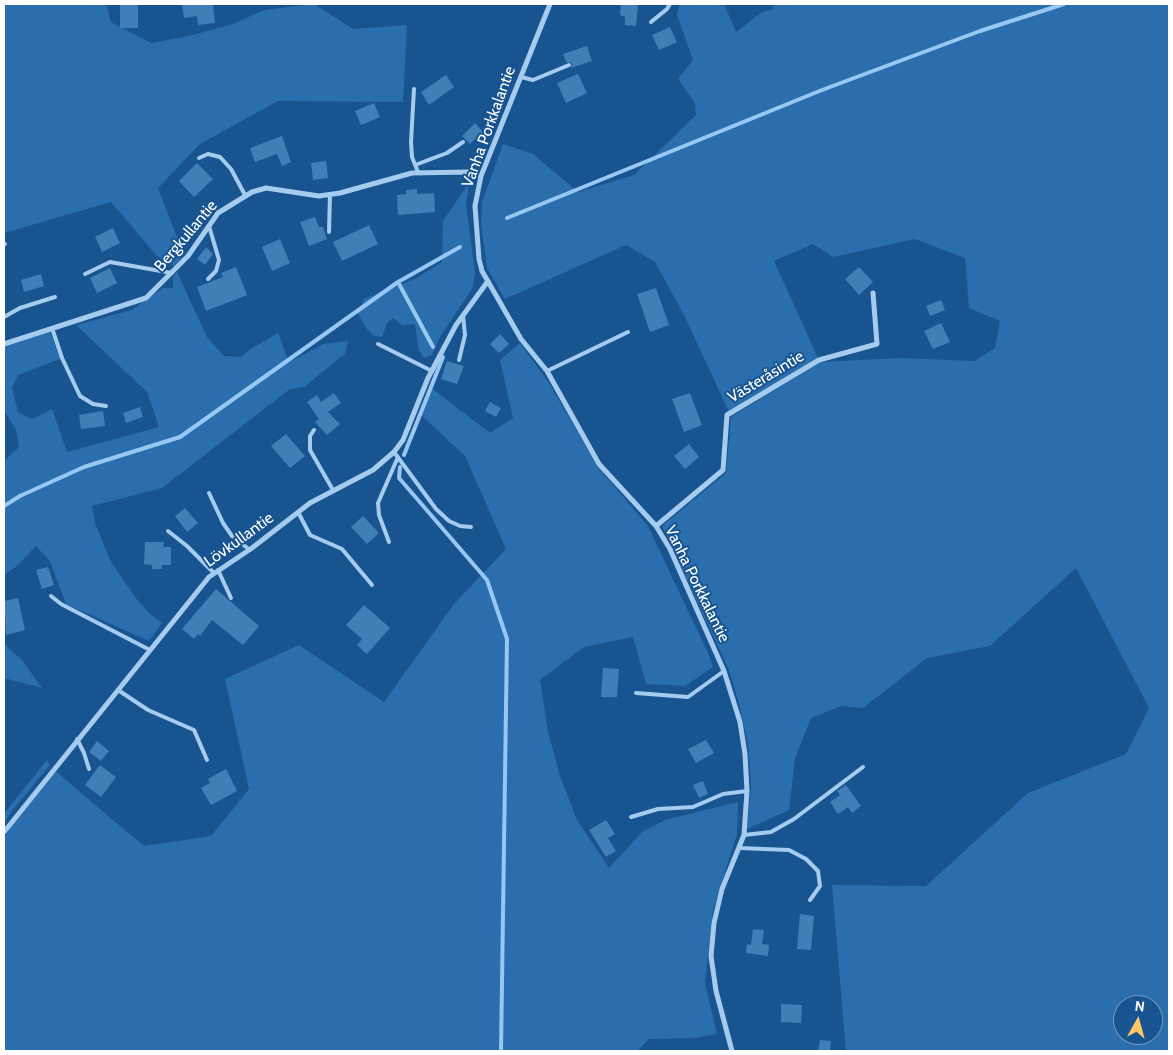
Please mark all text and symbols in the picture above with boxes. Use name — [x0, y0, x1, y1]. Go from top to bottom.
street label: Vanha Porkkalantie — [458, 64, 520, 190]
street label: Bergkullantie — [151, 196, 221, 276]
street label: Västeråsintie — [724, 347, 808, 407]
street label: Lövkullantie — [201, 508, 277, 572]
street label: Vanha Porkkalantie — [660, 522, 734, 646]
north arrow — [1113, 995, 1163, 1045]
text: N — [1134, 997, 1146, 1016]

